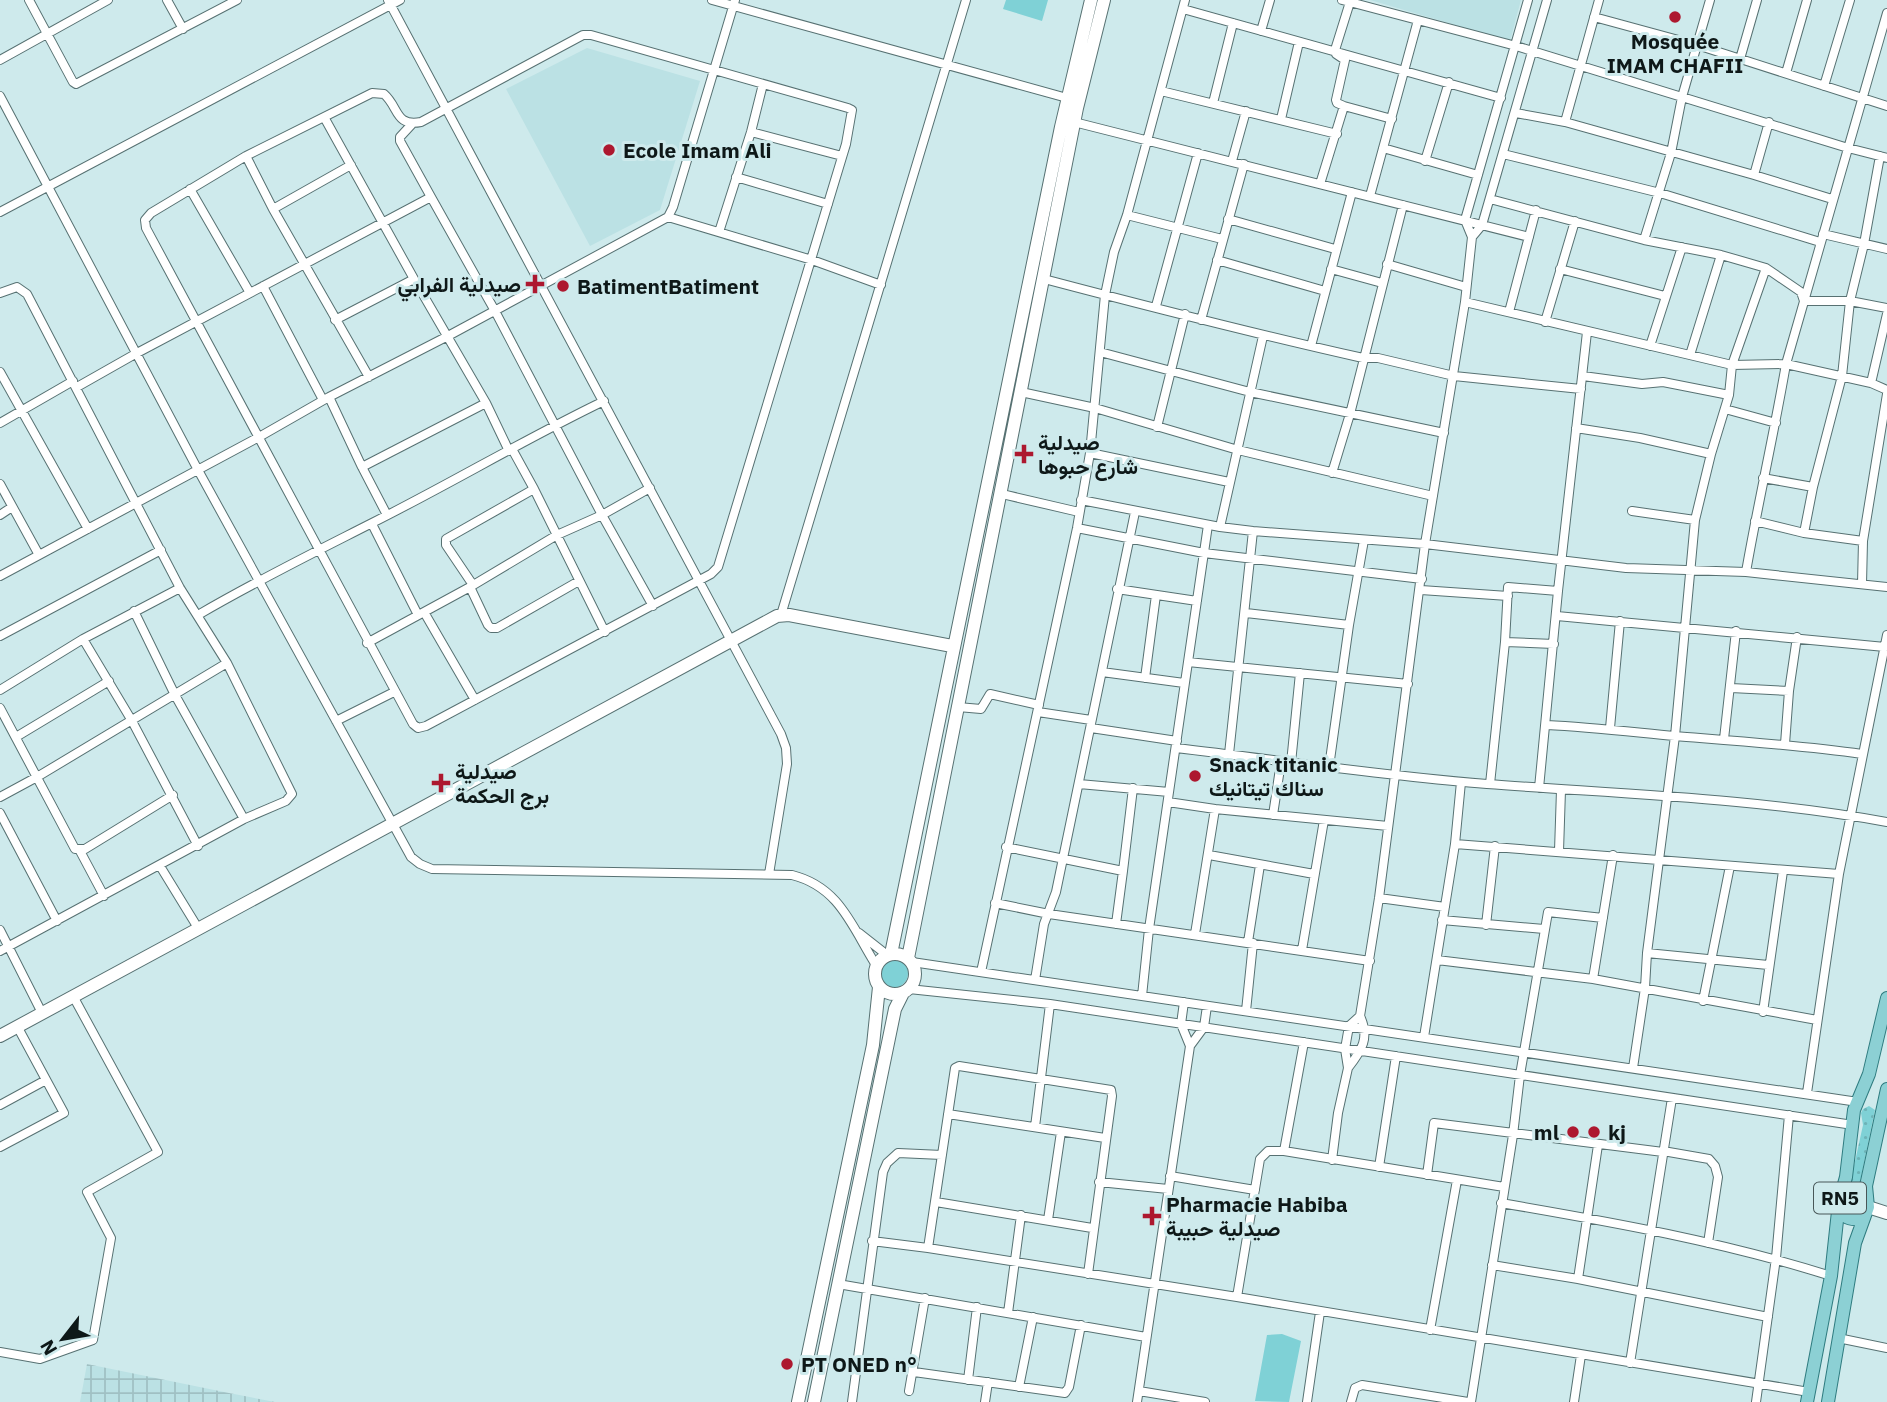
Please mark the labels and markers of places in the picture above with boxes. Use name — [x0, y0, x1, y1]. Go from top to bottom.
marker: Mosquée IMAM CHAFII — [1667, 9, 1683, 25]
place label: Mosquée IMAM CHAFII — [1607, 27, 1743, 79]
place label: Ecole Imam Ali — [623, 136, 772, 164]
marker: Ecole Imam Ali — [601, 142, 617, 158]
place label: صيدلية الفرابي — [397, 270, 521, 302]
place label: BatimentBatiment — [577, 272, 759, 300]
marker: صيدلية الفرابي — [527, 276, 543, 292]
marker: BatimentBatiment — [555, 278, 571, 294]
place label: صيدلية شارع حبوها — [1038, 428, 1138, 481]
marker: صيدلية شارع حبوها — [1016, 446, 1032, 462]
place label: Snack titanic سناك تيتانيك — [1209, 750, 1338, 802]
place label: صيدلية برج الحكمة — [455, 757, 549, 810]
marker: Snack titanic سناك تيتانيك — [1187, 768, 1203, 784]
marker: صيدلية برج الحكمة — [433, 775, 449, 791]
place label: ml — [1534, 1118, 1559, 1146]
place label: kj — [1608, 1118, 1626, 1146]
marker: ml — [1565, 1124, 1581, 1140]
marker: kj — [1586, 1124, 1602, 1140]
place label: Pharmacie Habiba صيدلية حبيبة — [1166, 1190, 1348, 1242]
marker: Pharmacie Habiba صيدلية حبيبة — [1144, 1208, 1160, 1224]
place label: PT ONED n° — [801, 1350, 917, 1378]
marker: PT ONED n° — [779, 1356, 795, 1372]

